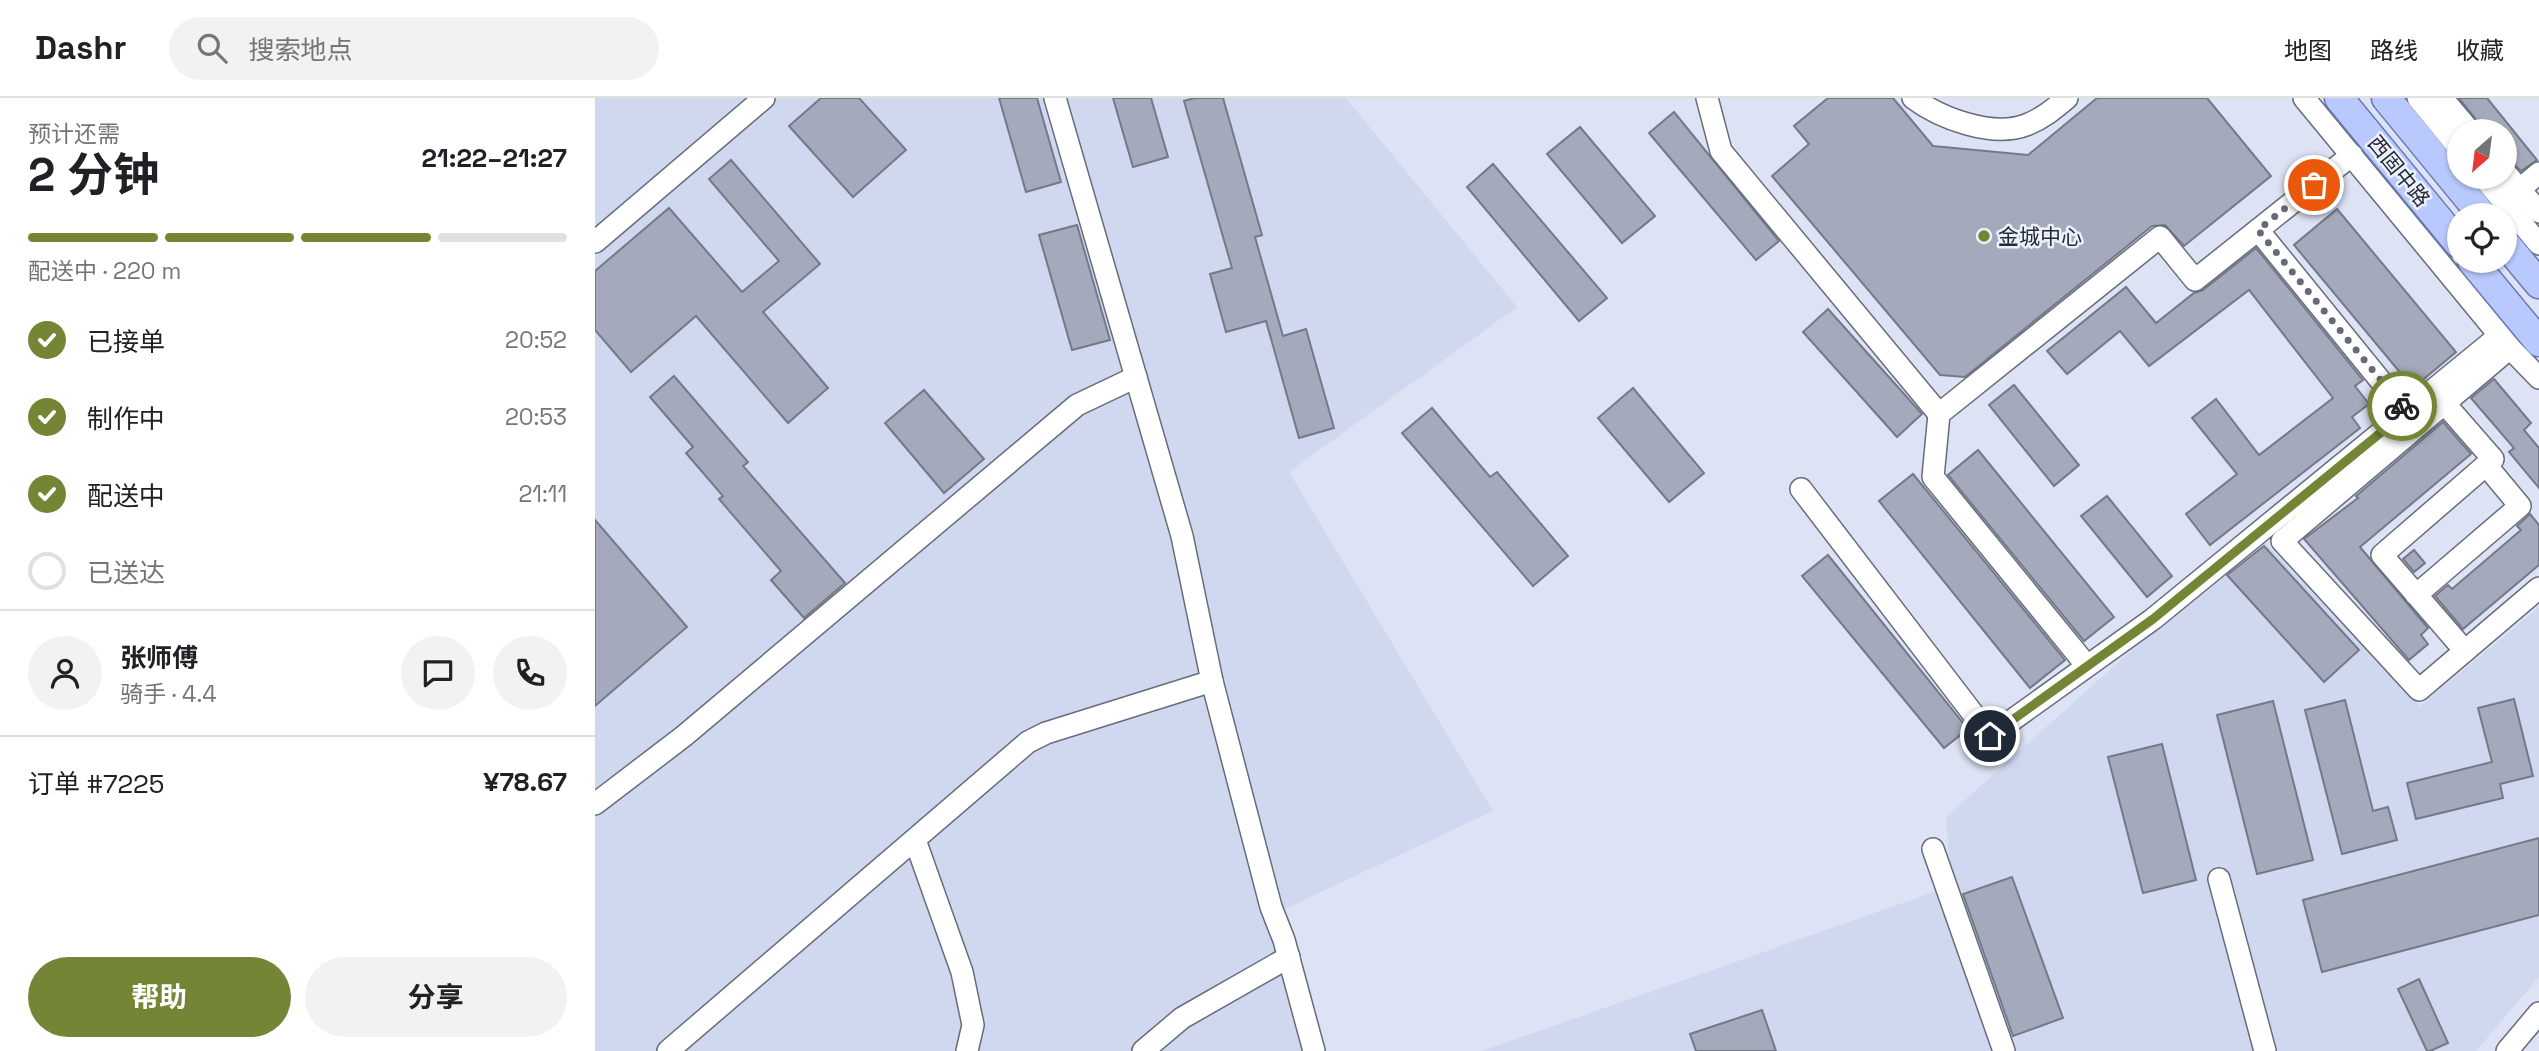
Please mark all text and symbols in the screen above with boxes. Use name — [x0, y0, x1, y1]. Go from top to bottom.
search box — [169, 17, 659, 80]
text: Dashr — [35, 27, 127, 69]
icon: search — [193, 29, 231, 67]
text: 搜索地点 — [249, 33, 353, 67]
text: 地图 — [2284, 35, 2332, 66]
text: 路线 — [2370, 35, 2418, 66]
text: 收藏 — [2456, 35, 2504, 66]
text: 预计还需 — [28, 119, 120, 149]
north arrow — [2447, 119, 2517, 189]
map controls — [2447, 119, 2517, 273]
street label: 西固中路 — [2362, 130, 2436, 212]
text: 21:22–21:27 — [421, 141, 567, 175]
text: 2 分钟 — [28, 146, 159, 204]
pin — [2284, 155, 2344, 215]
icon: bag — [2295, 166, 2333, 204]
button: locate — [2447, 203, 2517, 273]
place label: 金城中心 — [1998, 223, 2082, 250]
marker: 金城中心 — [1976, 228, 1992, 244]
text: 配送中 · 220 m — [28, 256, 181, 286]
icon: check — [28, 321, 66, 359]
text: 已接单 — [87, 325, 165, 359]
text: 20:52 — [505, 325, 567, 355]
courier — [2367, 371, 2437, 441]
icon: bike — [2383, 387, 2421, 425]
icon: check — [28, 398, 66, 436]
text: 制作中 — [87, 402, 165, 436]
text: 20:53 — [505, 402, 567, 432]
icon: check — [28, 475, 66, 513]
text: 配送中 — [87, 479, 165, 513]
text: 21:11 — [518, 479, 567, 509]
text: 已送达 — [87, 556, 165, 590]
button: person — [28, 636, 102, 710]
button: chat — [401, 636, 475, 710]
button: phone — [493, 636, 567, 710]
text: 张师傅 — [120, 641, 198, 675]
text: 骑手 · 4.4 — [120, 679, 217, 709]
pin — [1960, 706, 2020, 766]
icon: home — [1971, 717, 2009, 755]
text: ¥78.67 — [483, 765, 567, 799]
text: 订单 #7225 — [28, 767, 164, 801]
button: 帮助 — [28, 957, 291, 1037]
button: 分享 — [305, 957, 567, 1037]

